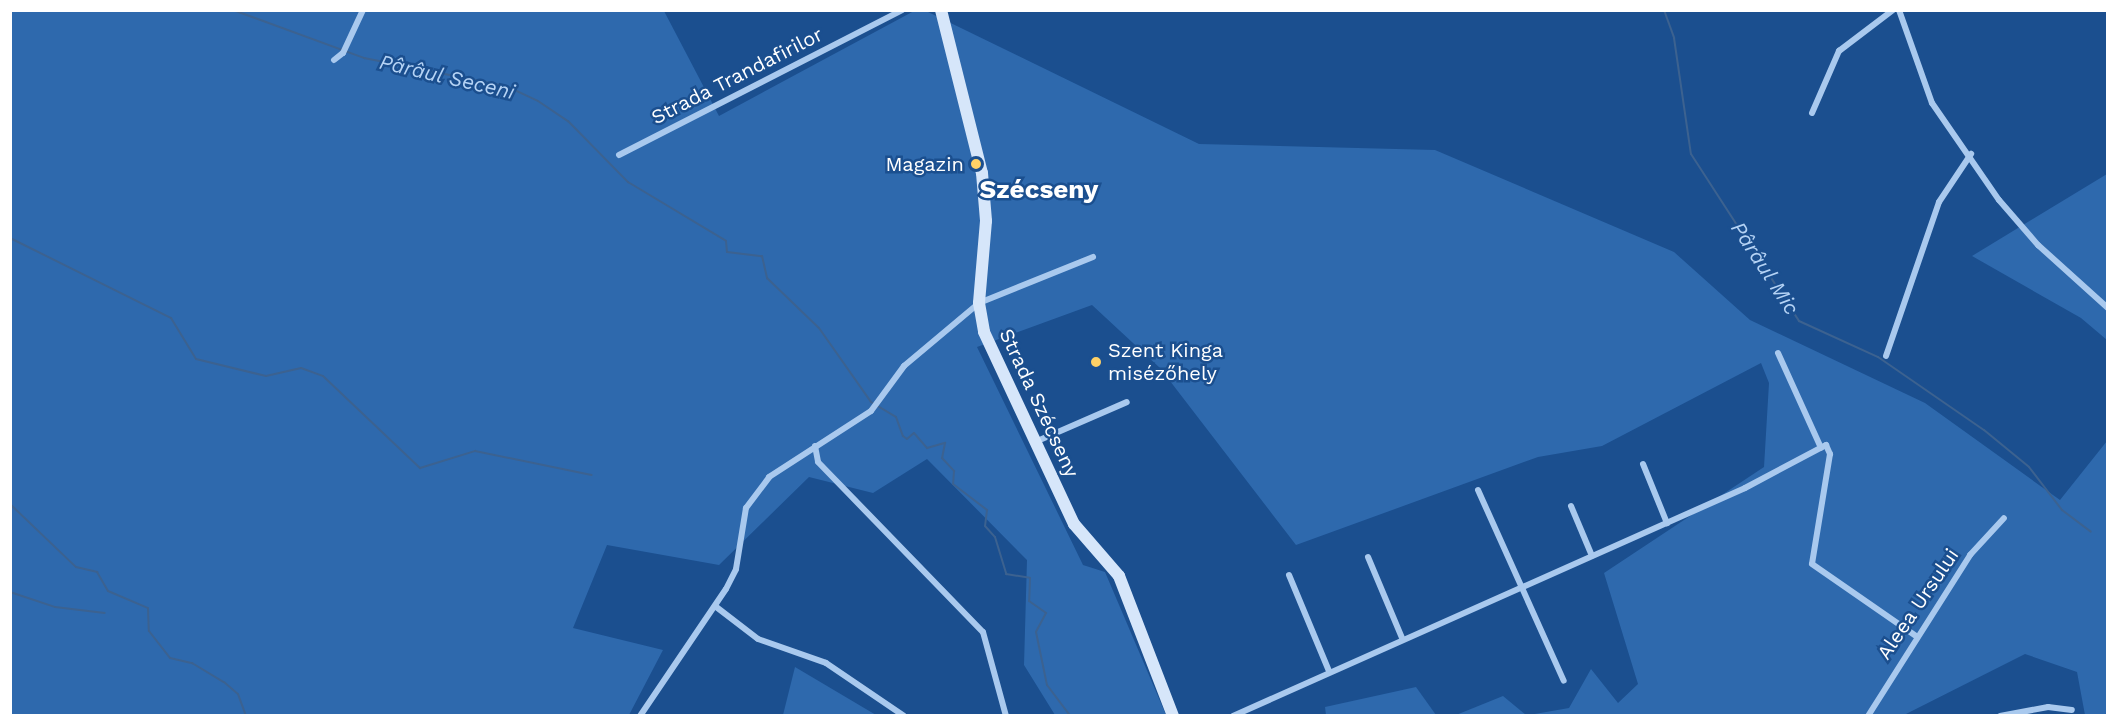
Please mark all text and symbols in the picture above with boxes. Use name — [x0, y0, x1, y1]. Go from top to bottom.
street label: Strada Trandafirilor — [647, 22, 827, 130]
water label: Pârâul Seceni — [377, 49, 517, 105]
place label: Magazin — [885, 152, 964, 176]
marker: Magazin — [969, 157, 983, 171]
district label: Szécseny — [980, 174, 1098, 206]
water label: Pârâul Mic — [1725, 216, 1805, 320]
street label: Strada Szécseny — [994, 325, 1084, 481]
place label: Szent Kinga misézőhely — [1108, 338, 1223, 385]
marker: Szent Kinga misézőhely — [1089, 355, 1103, 369]
street label: Aleea Ursului — [1872, 544, 1964, 664]

